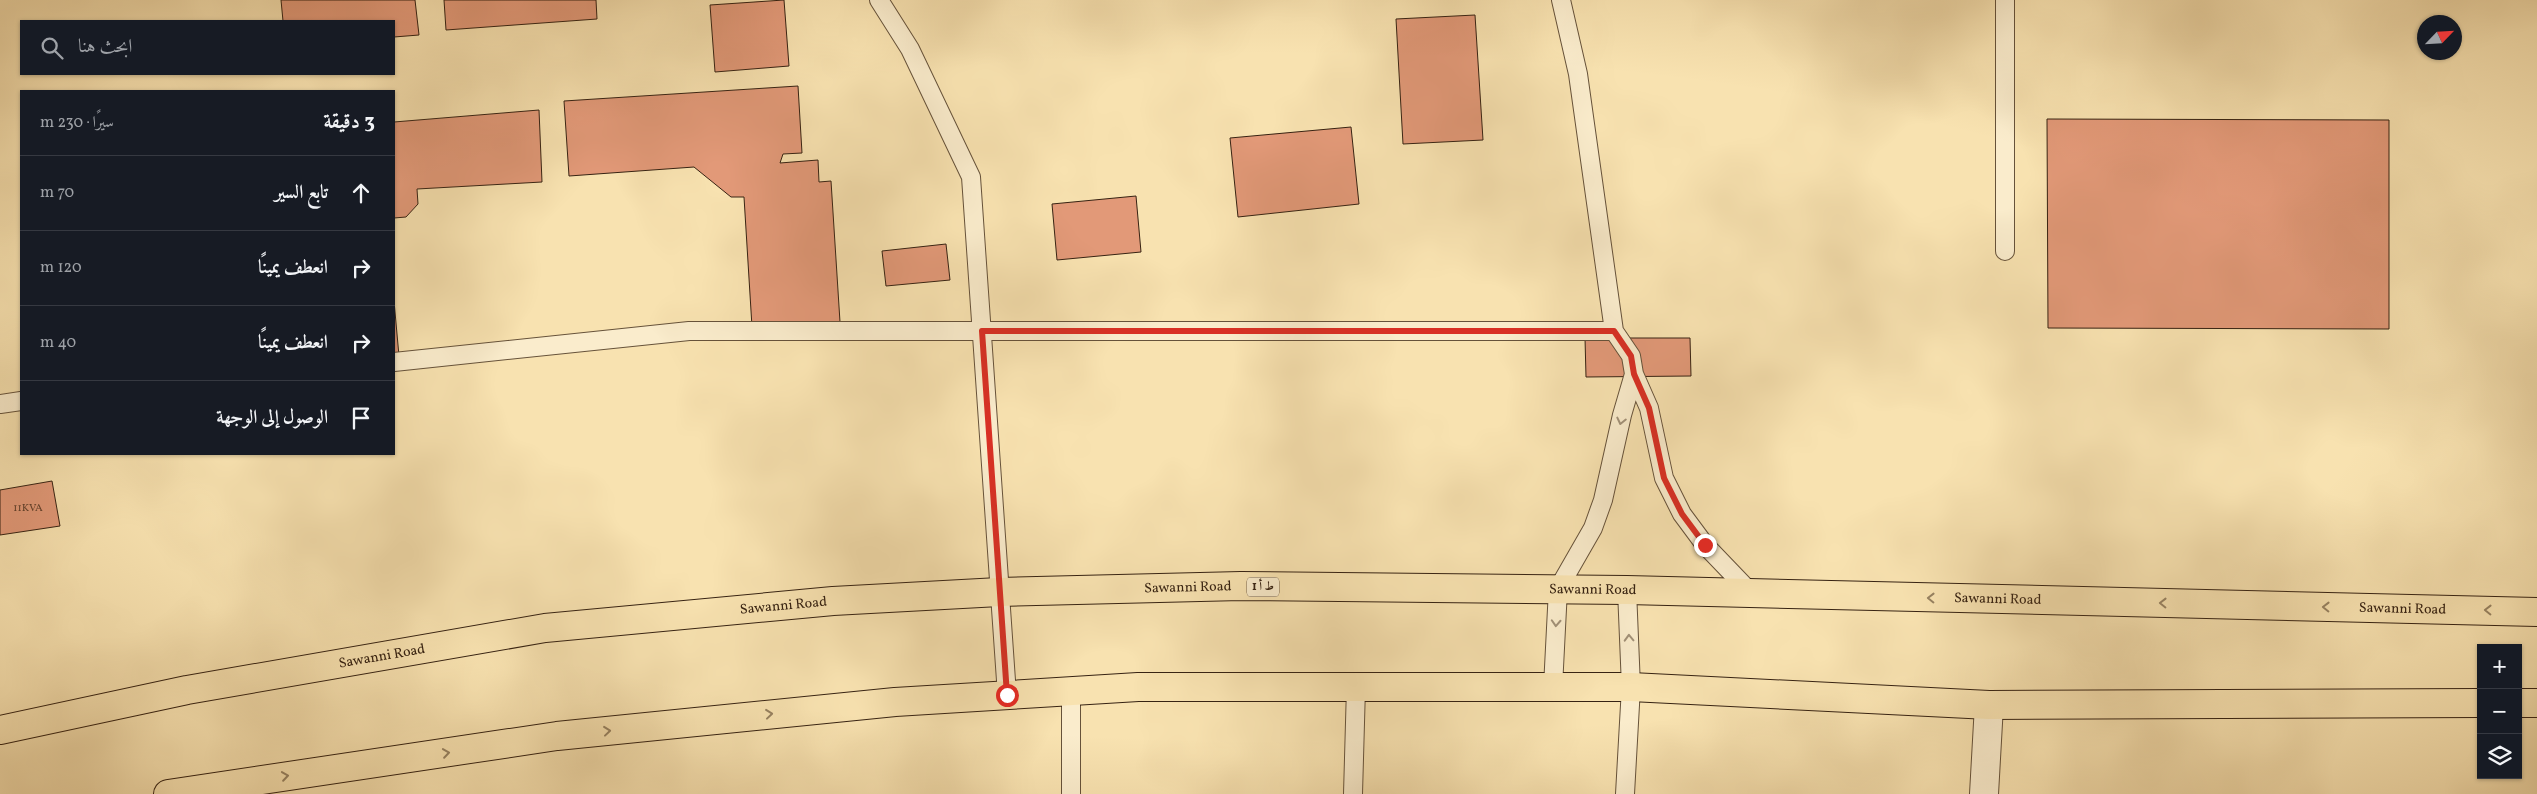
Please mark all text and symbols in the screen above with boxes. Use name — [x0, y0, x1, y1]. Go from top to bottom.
north arrow — [2417, 15, 2462, 60]
search box — [20, 20, 395, 75]
icon: search — [38, 34, 66, 62]
text: ابحث هنا — [78, 34, 132, 60]
text: 3 دقيقة — [323, 108, 375, 137]
text: سيرًا · 230 m — [40, 112, 114, 134]
icon: ahead — [347, 179, 375, 207]
text: تابع السير — [275, 180, 328, 206]
text: 70 m — [40, 182, 74, 204]
icon: right — [347, 254, 375, 282]
text: انعطف يمينًا — [258, 255, 328, 281]
text: 120 m — [40, 257, 82, 279]
icon: right — [347, 329, 375, 357]
text: انعطف يمينًا — [258, 330, 328, 356]
text: 40 m — [40, 332, 76, 354]
icon: arrive — [347, 404, 375, 432]
text: الوصول إلى الوجهة — [216, 405, 328, 431]
one-way arrow — [1616, 416, 1627, 425]
house number: 11KVA — [13, 501, 43, 516]
route end — [1694, 534, 1717, 557]
street label: Sawanni Road — [1144, 577, 1232, 598]
road number: ط أ 1 — [1247, 578, 1279, 596]
street label: Sawanni Road — [1549, 580, 1637, 600]
street label: Sawanni Road — [1954, 588, 2042, 610]
street label: Sawanni Road — [739, 592, 828, 619]
one-way arrow — [1927, 593, 1934, 603]
one-way arrow — [2159, 598, 2167, 608]
street label: Sawanni Road — [2359, 598, 2447, 619]
one-way arrow — [2322, 602, 2330, 612]
one-way arrow — [2484, 605, 2492, 616]
one-way arrow — [1551, 619, 1562, 627]
one-way arrow — [1624, 634, 1634, 642]
street label: Sawanni Road — [337, 639, 427, 673]
map controls — [2477, 644, 2522, 779]
button: + — [2477, 644, 2522, 689]
route start — [996, 684, 1019, 707]
button: − — [2477, 689, 2522, 734]
one-way arrow — [765, 709, 773, 720]
one-way arrow — [603, 726, 611, 737]
button: layers — [2477, 734, 2522, 779]
one-way arrow — [442, 748, 450, 758]
one-way arrow — [281, 772, 290, 782]

